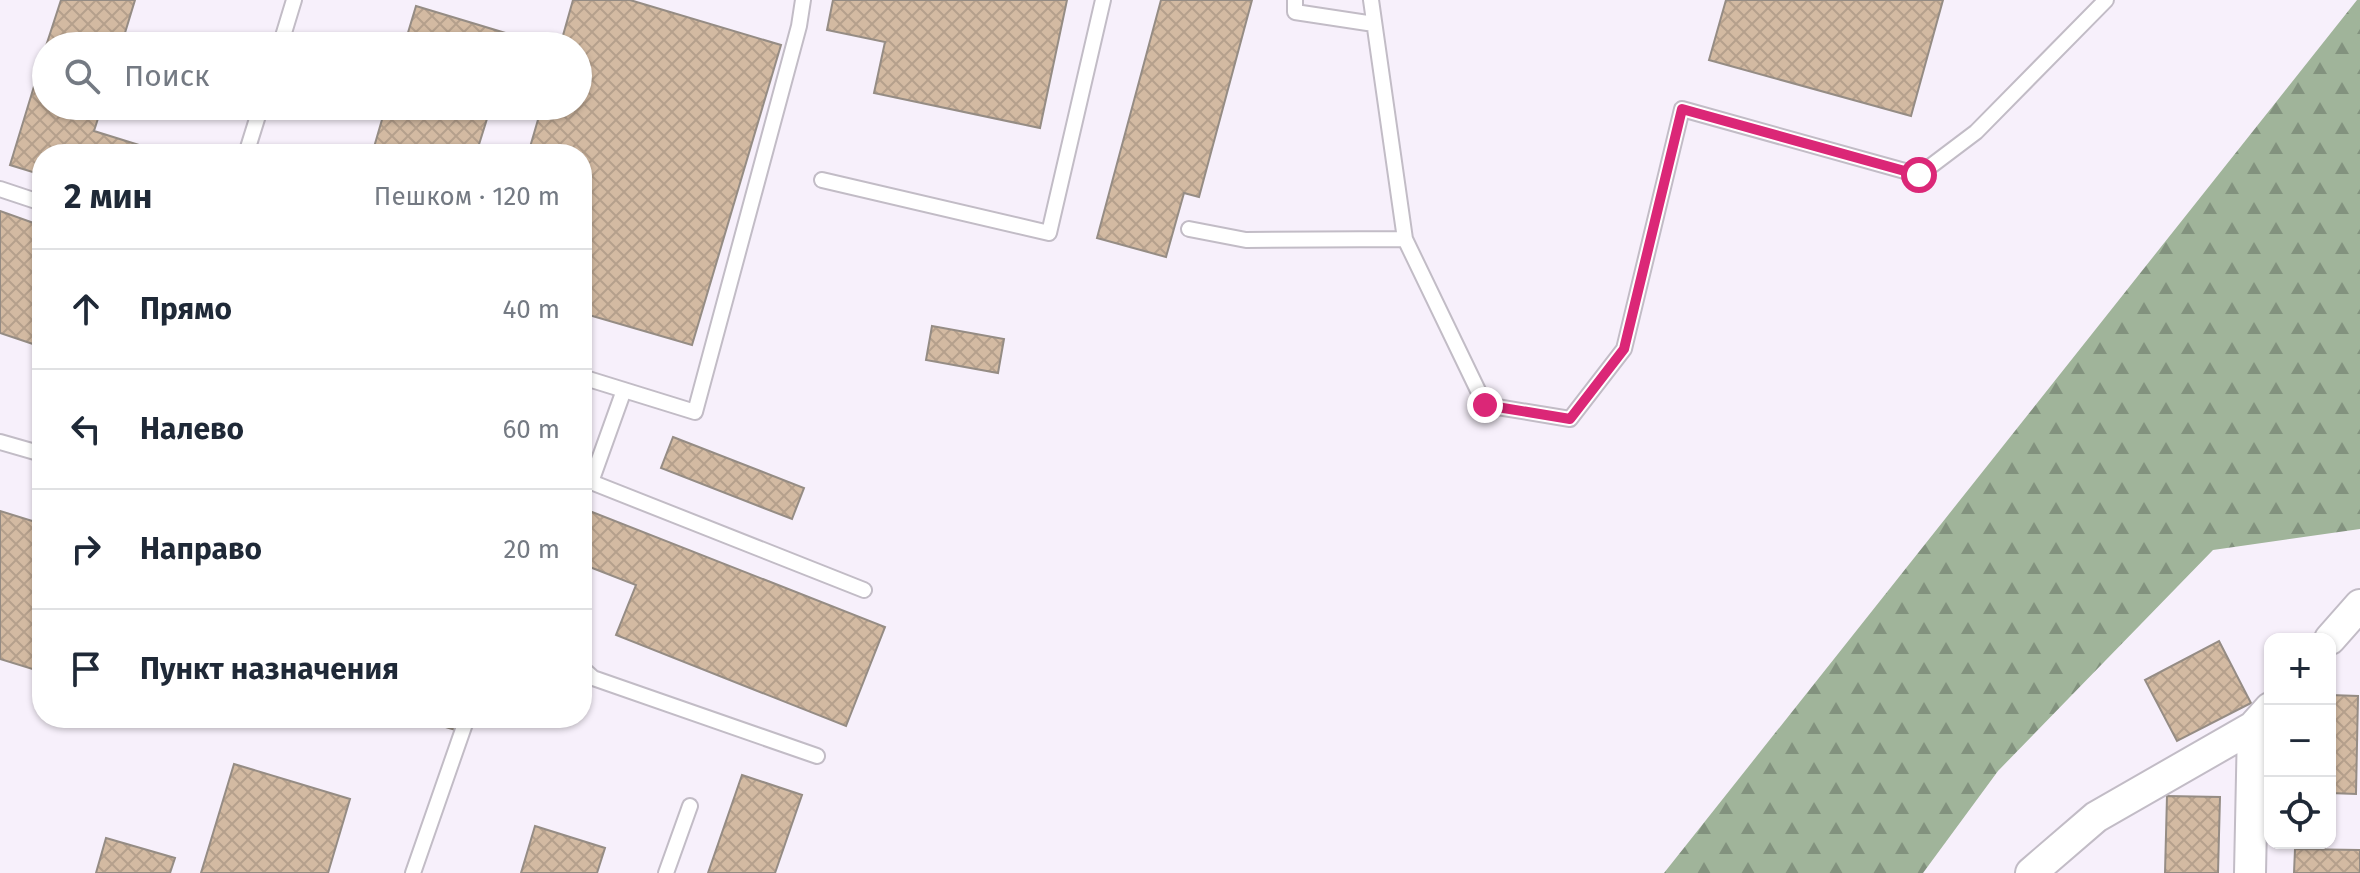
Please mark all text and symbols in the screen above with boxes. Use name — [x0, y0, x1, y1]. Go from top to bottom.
search box — [32, 32, 592, 120]
icon: search — [60, 54, 104, 98]
text: Поиск — [124, 58, 210, 94]
route start — [1901, 157, 1937, 193]
text: 2 мин — [64, 176, 153, 217]
text: Пешком · 120 m — [374, 181, 560, 212]
icon: ahead — [64, 287, 108, 331]
text: Прямо — [140, 291, 232, 327]
text: 40 m — [502, 294, 560, 325]
route end — [1467, 387, 1503, 423]
icon: left — [64, 407, 108, 451]
text: Налево — [140, 411, 244, 447]
text: 60 m — [502, 414, 560, 445]
icon: right — [64, 527, 108, 571]
text: Направо — [140, 531, 262, 567]
text: 20 m — [503, 534, 560, 565]
map controls — [2264, 633, 2336, 849]
button: + — [2264, 633, 2336, 705]
icon: arrive — [64, 647, 108, 691]
text: Пункт назначения — [140, 651, 399, 687]
button: − — [2264, 705, 2336, 777]
button: locate — [2264, 777, 2336, 849]

